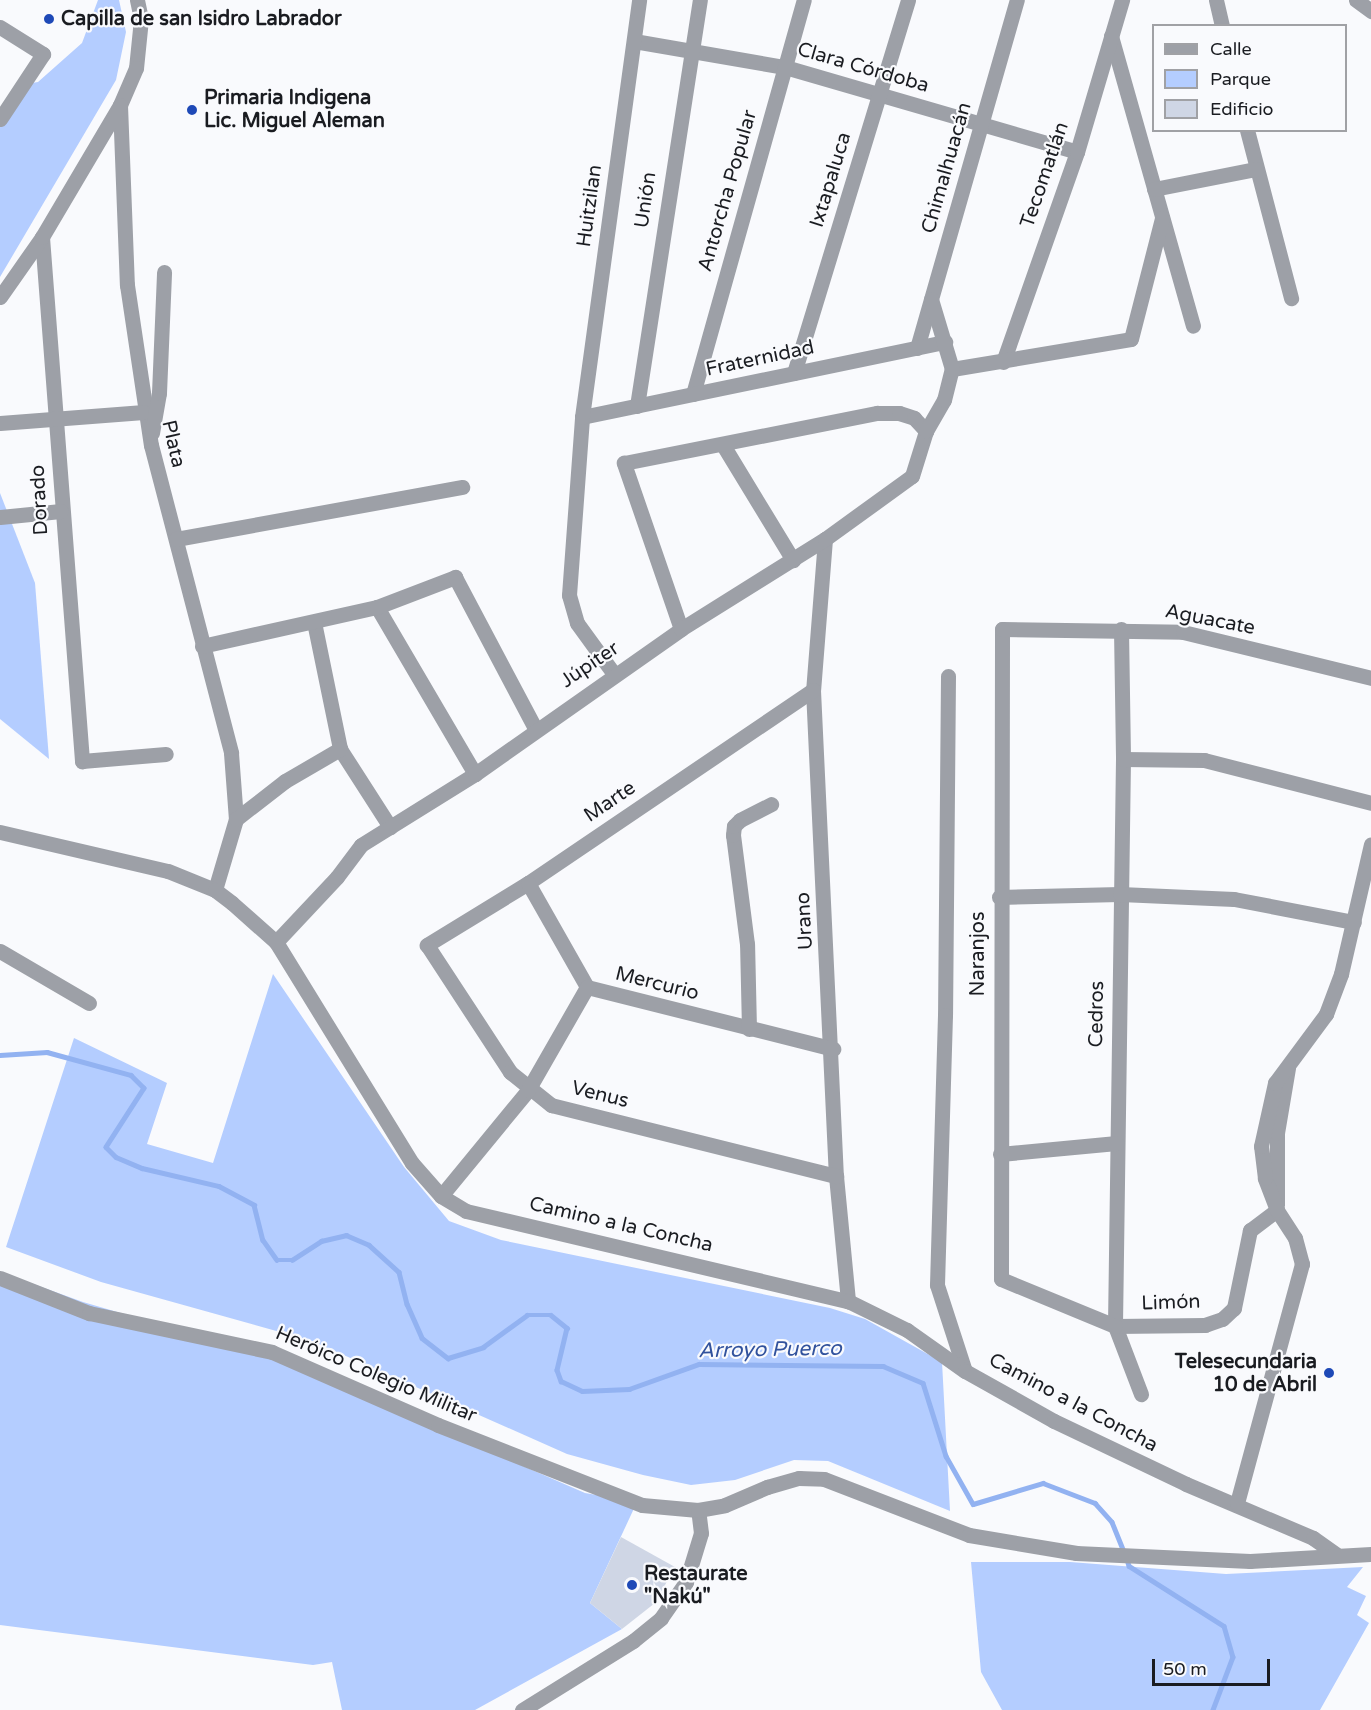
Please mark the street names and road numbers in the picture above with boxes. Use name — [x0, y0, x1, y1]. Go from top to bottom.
street label: Clara Córdoba — [794, 38, 932, 98]
street label: Chimalhuacán — [917, 100, 977, 236]
street label: Antorcha Popular — [693, 107, 763, 275]
street label: Tecomatlán — [1016, 119, 1074, 231]
street label: Ixtapaluca — [805, 129, 857, 231]
street label: Huitzilan — [572, 163, 608, 249]
street label: Unión — [630, 170, 662, 230]
street label: Fraternidad — [704, 336, 816, 382]
street label: Plata — [156, 418, 190, 470]
street label: Dorado — [26, 464, 54, 536]
street label: Aguacate — [1163, 600, 1257, 640]
street label: Júpiter — [556, 637, 624, 693]
street label: Marte — [580, 776, 640, 828]
street label: Urano — [791, 891, 819, 951]
street label: Naranjos — [966, 911, 990, 997]
street label: Mercurio — [613, 962, 701, 1006]
street label: Cedros — [1084, 980, 1110, 1048]
street label: Venus — [569, 1076, 631, 1114]
street label: Camino a la Concha — [527, 1192, 715, 1258]
street label: Limón — [1141, 1290, 1201, 1316]
street label: Heróico Colegio Militar — [272, 1322, 480, 1428]
street label: Camino a la Concha — [984, 1348, 1162, 1458]

